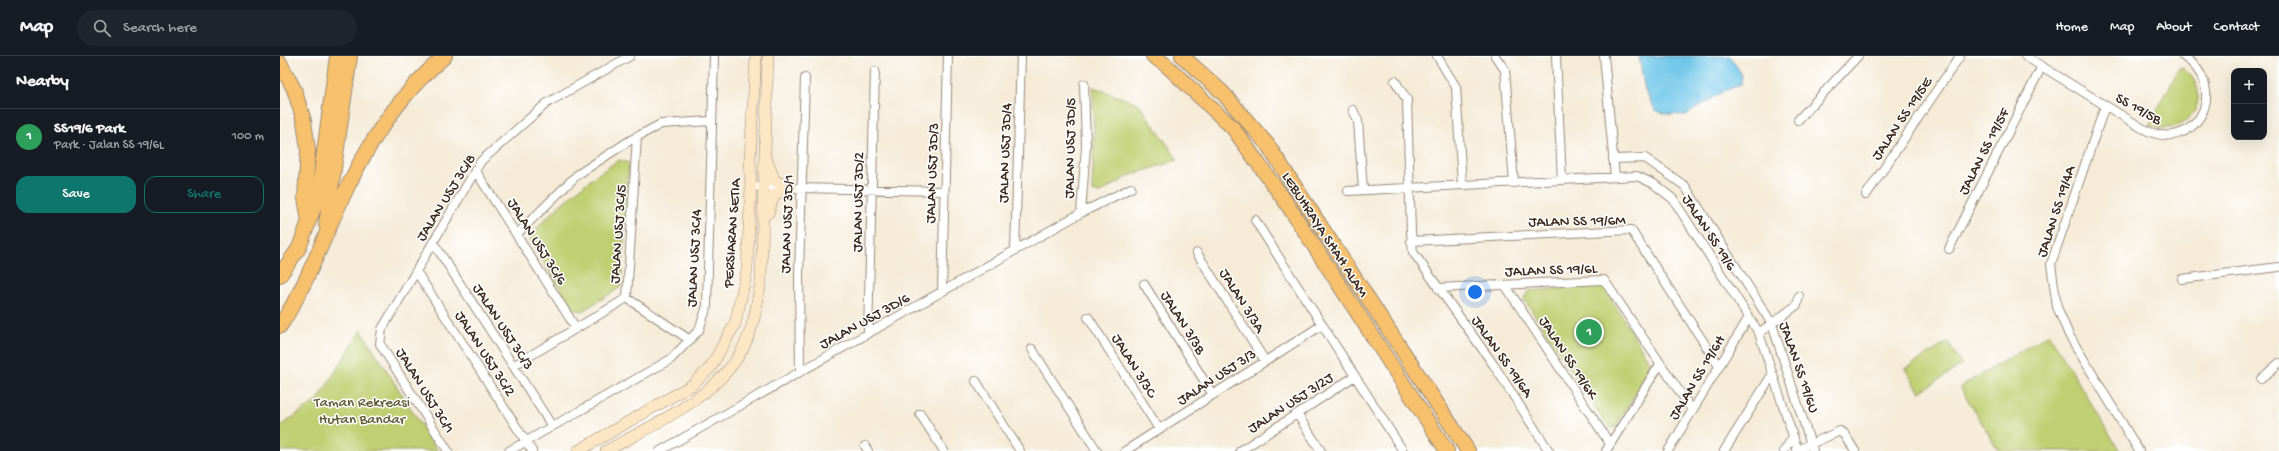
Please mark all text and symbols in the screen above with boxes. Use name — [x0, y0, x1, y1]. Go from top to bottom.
search box — [77, 10, 357, 46]
text: Map — [20, 16, 53, 39]
icon: search — [91, 17, 113, 39]
text: Search here — [123, 19, 197, 37]
text: Home — [2056, 19, 2088, 36]
text: Map — [2110, 19, 2134, 36]
text: About — [2156, 19, 2192, 36]
text: Contact — [2214, 19, 2259, 36]
map controls — [2231, 68, 2267, 140]
button: + — [2231, 68, 2267, 104]
text: Nearby — [16, 72, 69, 92]
street label: JALAN SS 19/5E — [1868, 74, 1937, 164]
street label: SS 19/5B — [2112, 90, 2165, 130]
street label: JALAN USJ 3D/5 — [1061, 97, 1081, 199]
street label: JALAN USJ 3D/4 — [995, 103, 1017, 203]
street label: JALAN SS 19/5F — [1955, 104, 2015, 198]
button: − — [2231, 104, 2267, 140]
text: SS19/6 Park — [54, 120, 125, 138]
street label: JALAN USJ 3D/3 — [922, 122, 944, 224]
text: 1 — [26, 129, 32, 144]
text: 100 m — [232, 129, 264, 144]
text: Park · Jalan SS 19/6L — [54, 138, 164, 153]
street label: JALAN USJ 3C/8 — [413, 151, 481, 245]
street label: JALAN USJ 3D/2 — [849, 152, 869, 252]
street label: JALAN SS 19/4A — [2034, 163, 2081, 260]
street label: LEBUHRAYA SHAH ALAM — [1277, 169, 1372, 302]
street label: JALAN USJ 3D/1 — [777, 174, 799, 274]
button: Save — [16, 176, 136, 213]
button: Share — [144, 176, 264, 213]
street label: PERSIARAN SETIA — [720, 177, 746, 289]
street label: JALAN USJ 3C/5 — [607, 184, 631, 284]
street label: JALAN SS 19/6 — [1677, 192, 1740, 275]
street label: JALAN USJ 3C/6 — [503, 195, 570, 289]
street label: JALAN USJ 3C/4 — [683, 209, 707, 308]
street label: JALAN SS 19/6M — [1528, 212, 1626, 232]
street label: JALAN SS 19/6L — [1505, 260, 1598, 282]
street label: JALAN 3/3A — [1214, 266, 1269, 338]
street label: JALAN USJ 3C/3 — [468, 281, 537, 374]
your location — [1465, 282, 1485, 302]
street label: JALAN 3/3B — [1156, 288, 1209, 358]
street label: JALAN USJ 3D/6 — [817, 289, 914, 354]
street label: JALAN USJ 3C/2 — [450, 308, 519, 400]
street label: JALAN SS 19/6K — [1536, 312, 1602, 402]
street label: JALAN SS 19/6A — [1467, 313, 1537, 402]
pin: 1 — [1576, 317, 1602, 347]
street label: JALAN SS 19/6U — [1774, 320, 1822, 416]
street label: JALAN 3/3C — [1107, 331, 1160, 402]
street label: JALAN SS 19/6H — [1665, 332, 1730, 424]
street label: JALAN USJ 3C/1 — [391, 345, 458, 437]
street label: JALAN USJ 3/3 — [1174, 345, 1260, 410]
street label: JALAN USJ 3/2J — [1245, 369, 1338, 438]
park label: Taman Rekreasi Hutan Bandar — [313, 394, 410, 429]

